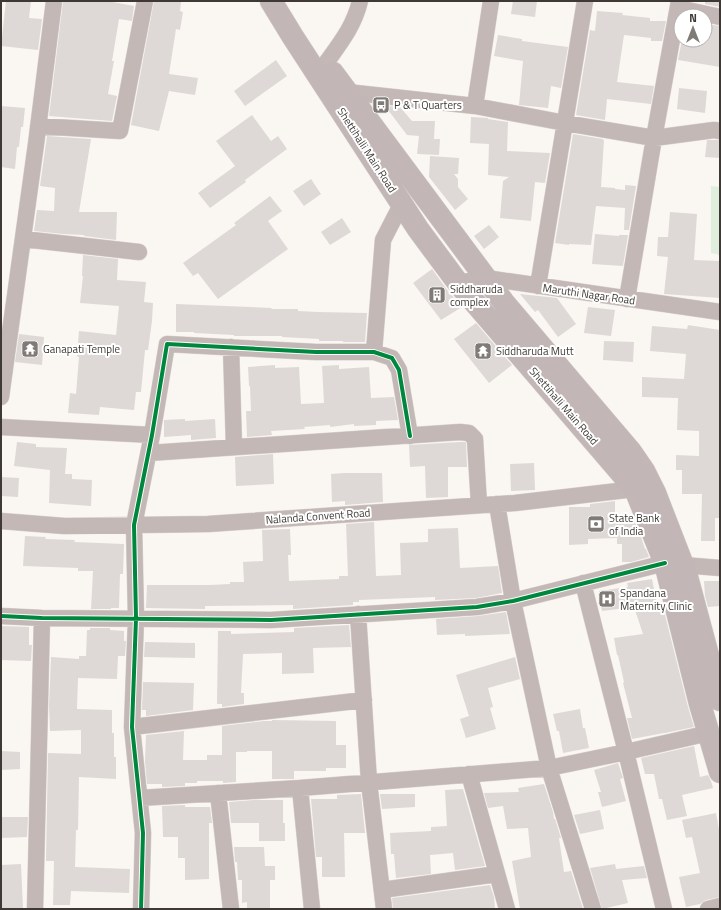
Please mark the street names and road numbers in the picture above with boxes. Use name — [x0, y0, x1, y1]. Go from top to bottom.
street label: Shettihalli Main Road — [334, 104, 401, 196]
street label: Maruthi Nagar Road — [542, 280, 636, 308]
street label: Shettihalli Main Road — [526, 364, 602, 448]
street label: Nalanda Convent Road — [265, 504, 371, 528]

